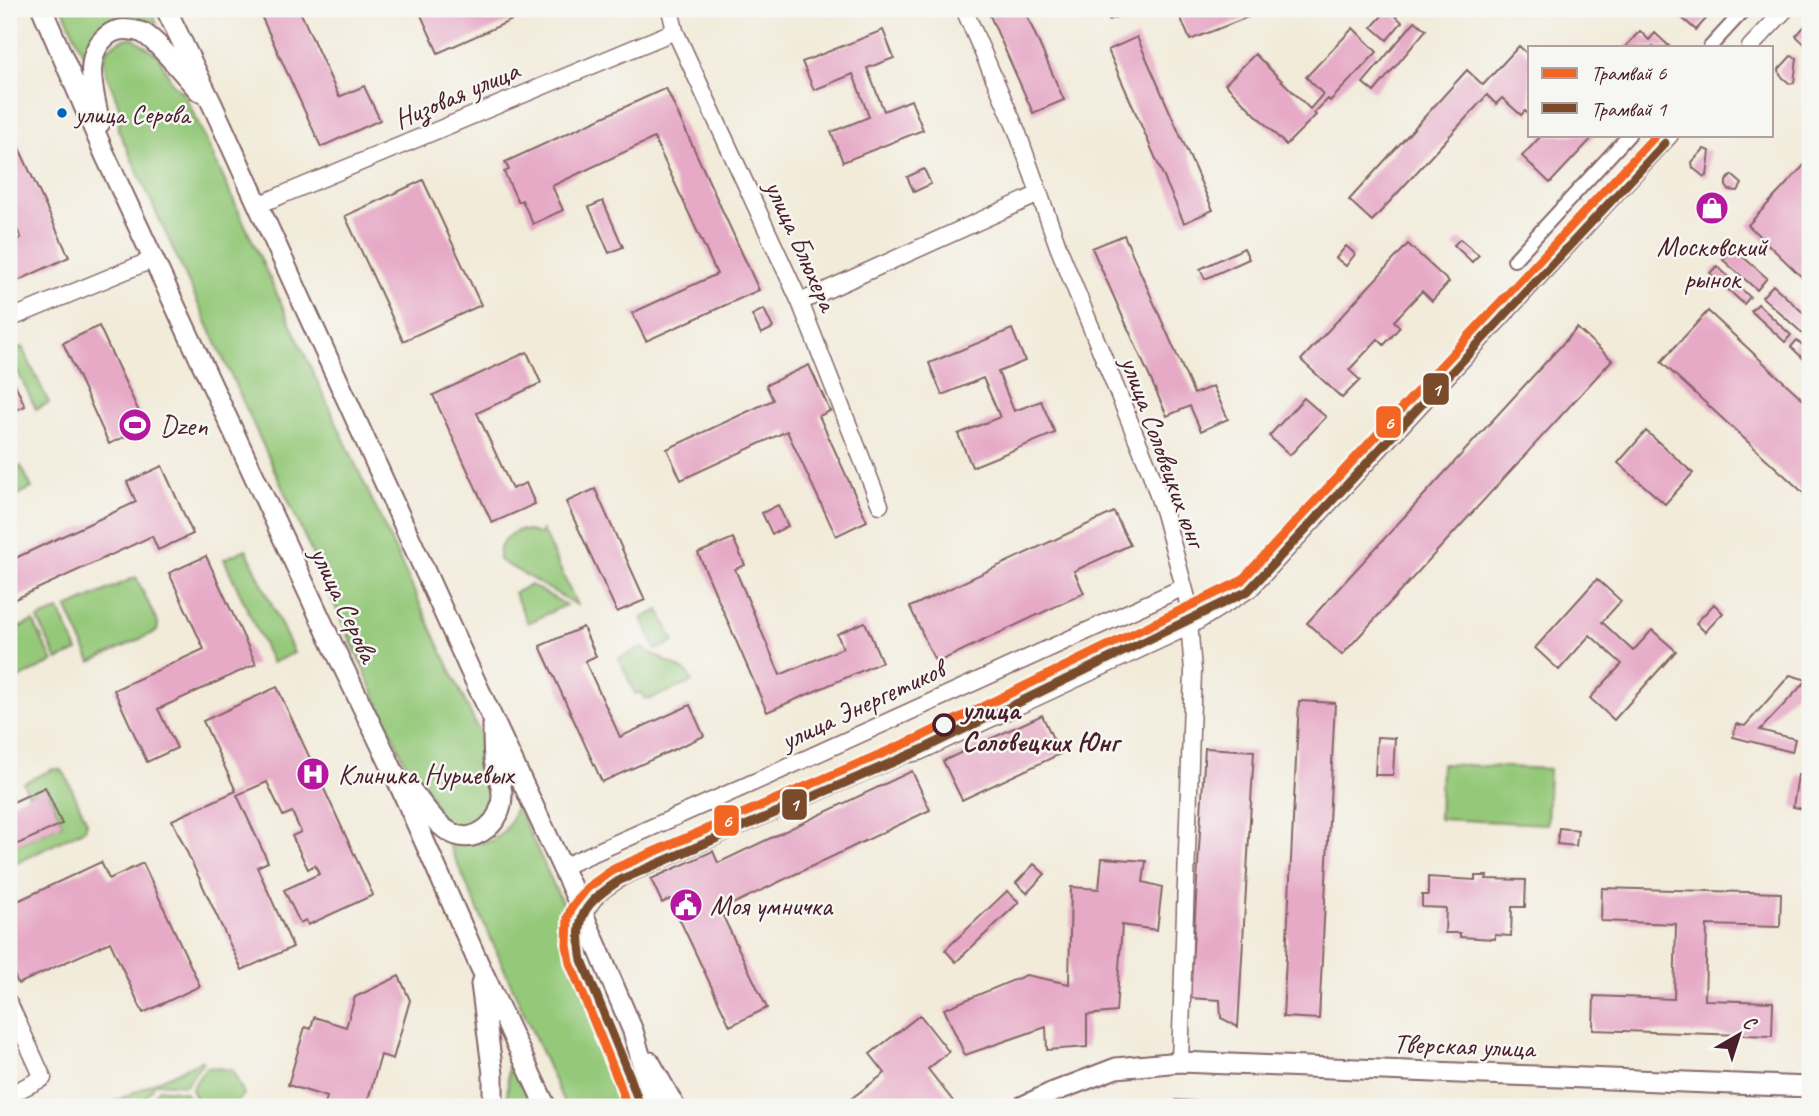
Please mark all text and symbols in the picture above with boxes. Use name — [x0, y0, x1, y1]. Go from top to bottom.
legend — [1528, 46, 1773, 136]
street label: Низовая улица — [388, 52, 526, 137]
text: Трамвай 6 — [1591, 60, 1667, 86]
text: Трамвай 1 — [1591, 96, 1668, 122]
place label: улица Серова — [73, 98, 192, 131]
marker: улица Серова — [55, 106, 69, 120]
street label: улица Блюхера — [756, 173, 847, 318]
shop icon: Московский рынок — [1693, 189, 1731, 227]
place label: Московский рынок — [1657, 229, 1769, 296]
street label: улица Соловецких юнг — [1112, 349, 1215, 555]
line badge: 1 — [1422, 372, 1450, 406]
text: 1 — [1432, 378, 1443, 402]
line badge: 6 — [1375, 405, 1402, 439]
sports icon: Dzen — [116, 406, 154, 444]
place label: Dzen — [160, 408, 208, 443]
text: 6 — [1385, 411, 1396, 435]
street label: улица Серова — [302, 539, 388, 670]
street label: улица Энергетиков — [773, 649, 954, 758]
place label: улица Соловецких Юнг — [959, 692, 1122, 759]
marker: улица Соловецких Юнг — [933, 714, 955, 736]
hospital icon: Клиника Нуриевых — [294, 755, 332, 793]
place label: Клиника Нуриевых — [338, 757, 516, 792]
line badge: 1 — [781, 788, 808, 821]
text: 1 — [790, 793, 801, 817]
line badge: 6 — [713, 804, 740, 837]
text: 6 — [723, 809, 734, 833]
public building icon: Моя умничка — [667, 886, 705, 924]
place label: Моя умничка — [710, 888, 834, 923]
north arrow — [1703, 1000, 1773, 1070]
text: С — [1738, 1010, 1762, 1037]
street label: Тверская улица — [1393, 1026, 1538, 1066]

